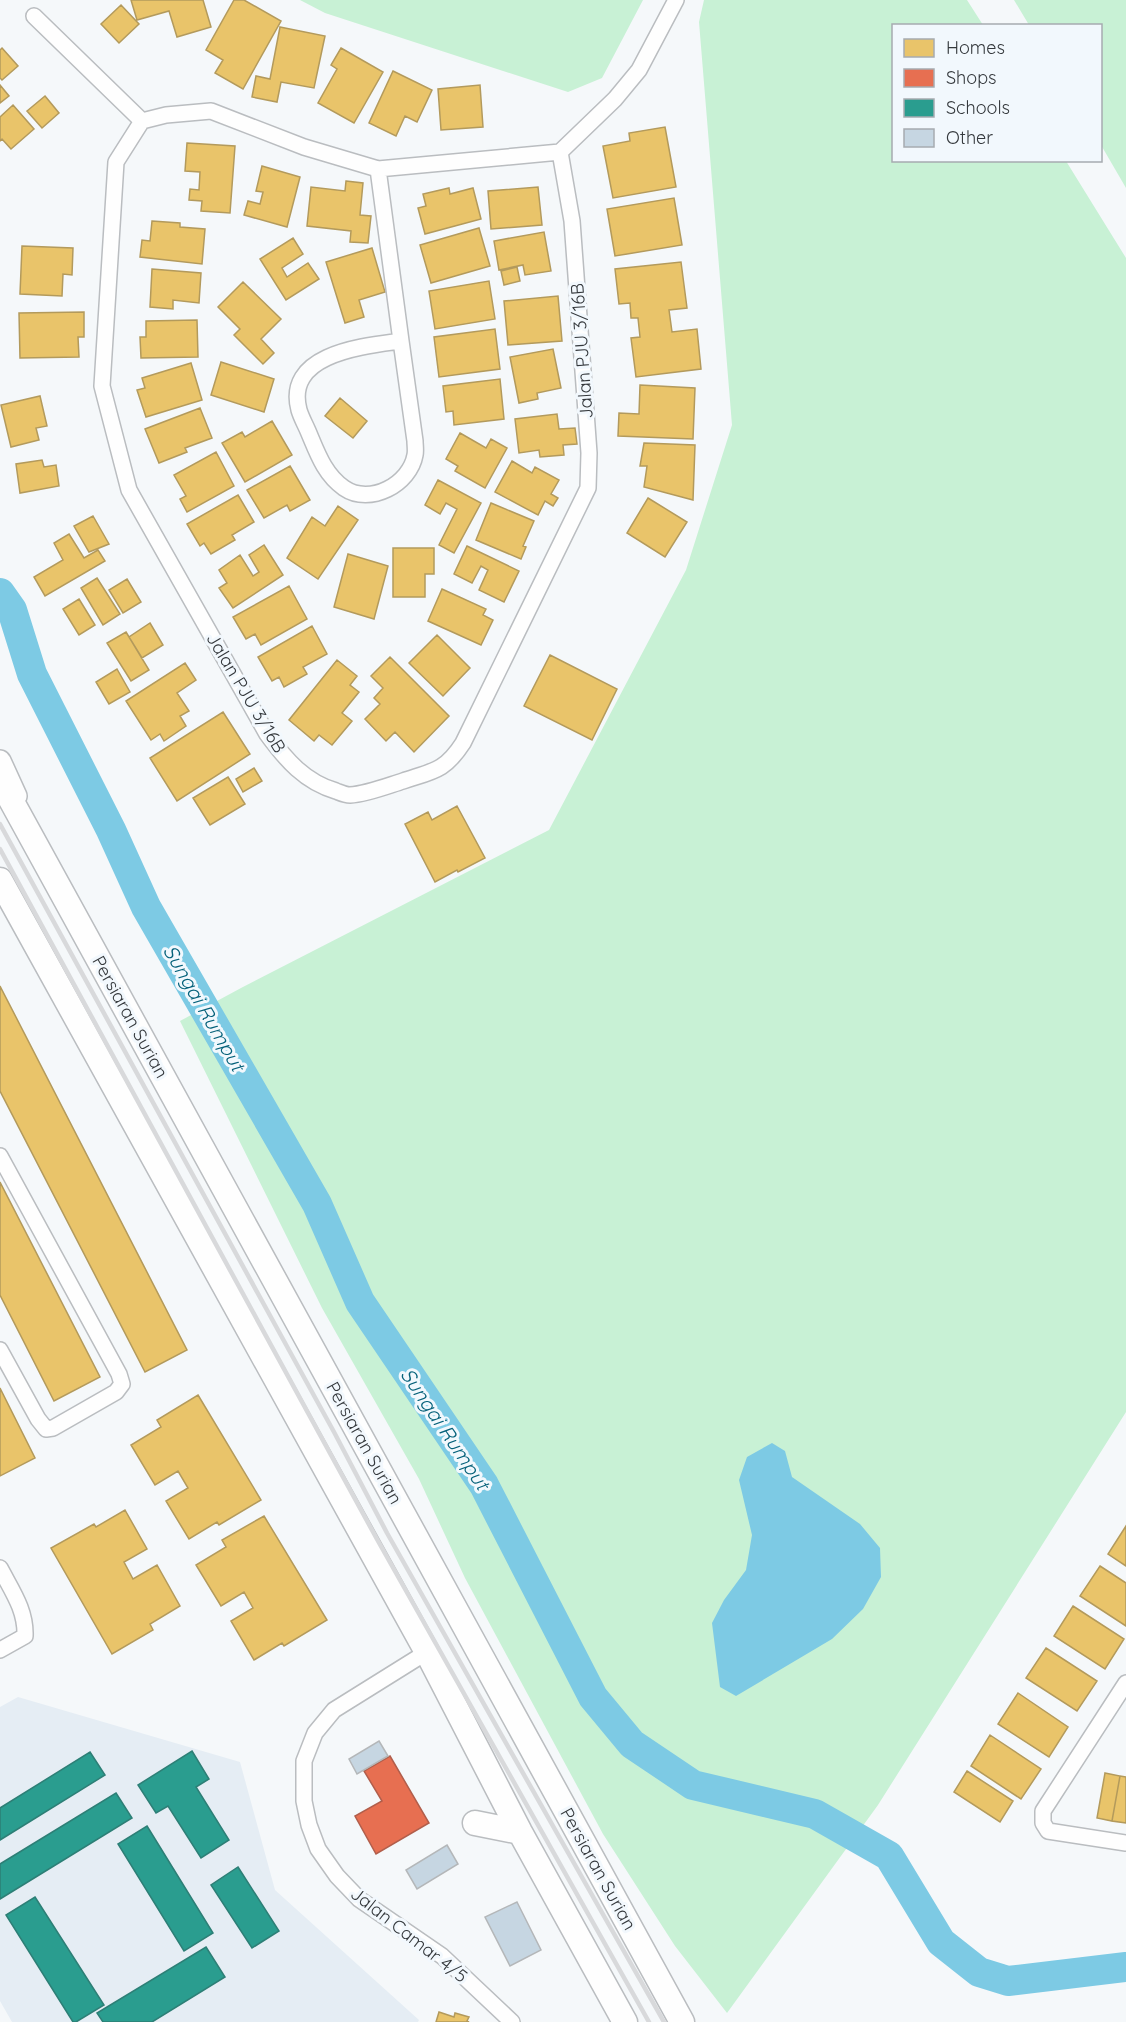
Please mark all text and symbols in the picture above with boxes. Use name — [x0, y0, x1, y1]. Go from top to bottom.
legend — [892, 24, 1102, 162]
text: Homes — [946, 36, 1005, 59]
text: Shops — [946, 66, 997, 89]
text: Schools — [946, 96, 1010, 119]
text: Other — [946, 126, 993, 149]
street label: Jalan PJU 3/16B — [565, 282, 598, 420]
street label: Jalan PJU 3/16B — [202, 629, 291, 757]
water label: Sungai Rumput — [158, 940, 252, 1077]
street label: Persiaran Surian — [87, 952, 174, 1082]
water label: Sungai Rumput — [395, 1363, 497, 1496]
street label: Persiaran Surian — [321, 1378, 408, 1508]
street label: Persiaran Surian — [555, 1804, 642, 1934]
street label: Jalan Camar 4/5 — [346, 1882, 472, 1987]

